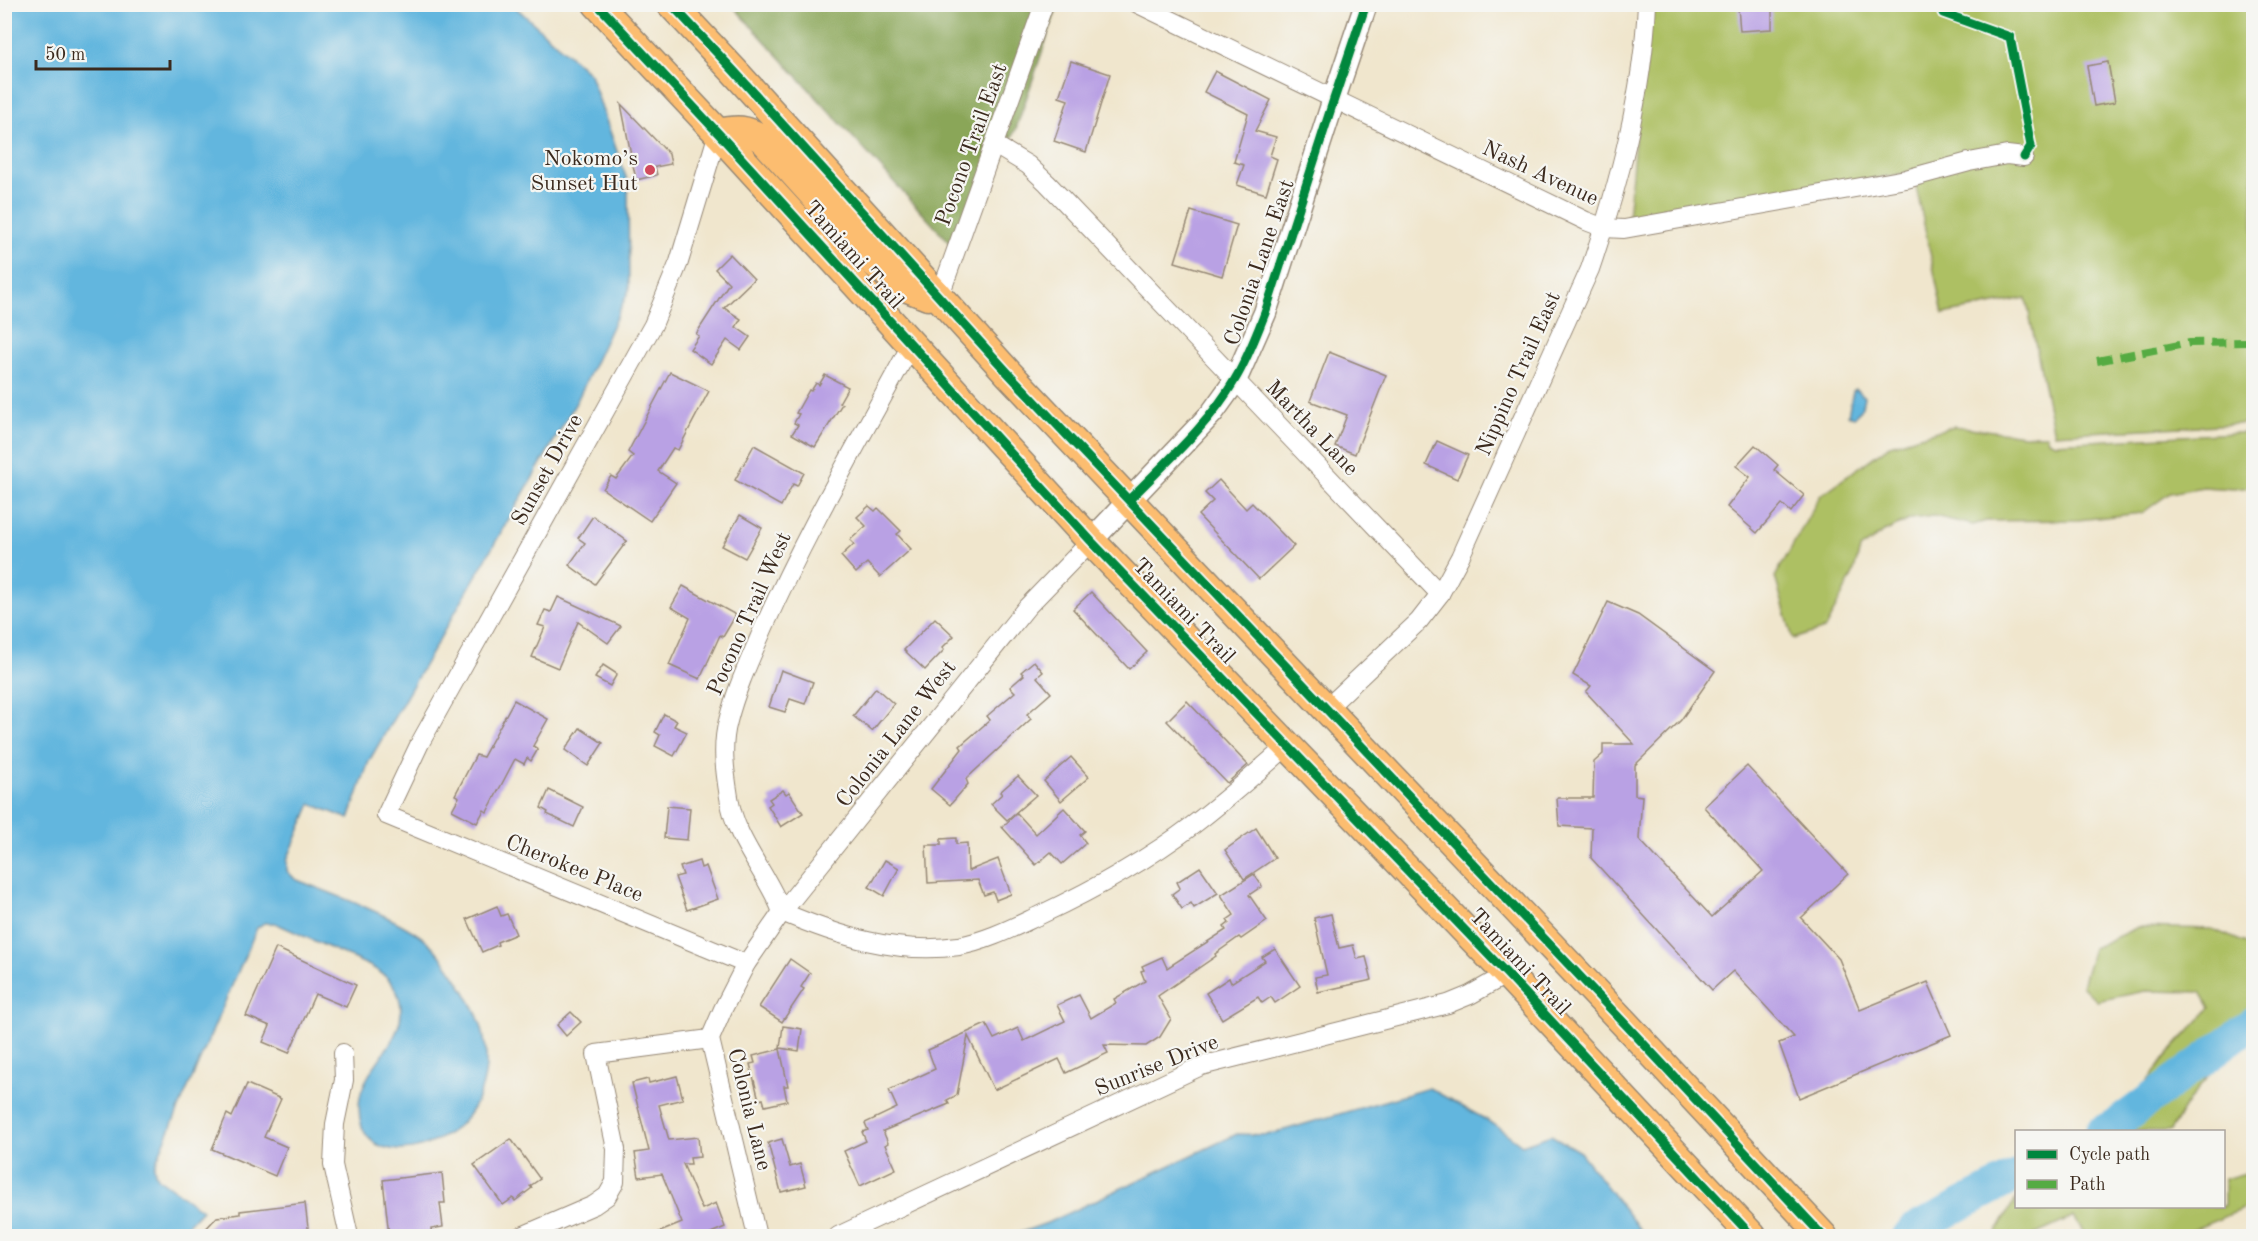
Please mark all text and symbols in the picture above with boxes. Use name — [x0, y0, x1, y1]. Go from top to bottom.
scale bar — [36, 33, 170, 71]
text: 50 m — [45, 46, 85, 64]
street label: Pocono Trail East — [932, 61, 1011, 229]
street label: Nash Avenue — [1479, 137, 1602, 210]
place label: Nokomo’s Sunset Hut — [530, 148, 638, 195]
marker: Nokomo’s Sunset Hut — [643, 163, 657, 177]
street label: Colonia Lane East — [1221, 177, 1299, 349]
street label: Tamiami Trail — [800, 197, 907, 314]
street label: Nippino Trail East — [1473, 288, 1565, 459]
street label: Martha Lane — [1261, 377, 1362, 480]
street label: Sunset Drive — [508, 411, 587, 529]
street label: Pocono Trail West — [704, 529, 796, 699]
street label: Tamiami Trail — [1128, 555, 1239, 668]
street label: Colonia Lane West — [833, 657, 961, 812]
street label: Cherokee Place — [502, 831, 646, 906]
street label: Tamiami Trail — [1465, 905, 1574, 1020]
street label: Sunrise Drive — [1092, 1031, 1222, 1101]
street label: Colonia Lane — [723, 1046, 775, 1173]
legend — [2015, 1130, 2225, 1208]
text: Cycle path — [2069, 1146, 2150, 1164]
text: Path — [2069, 1176, 2106, 1194]

